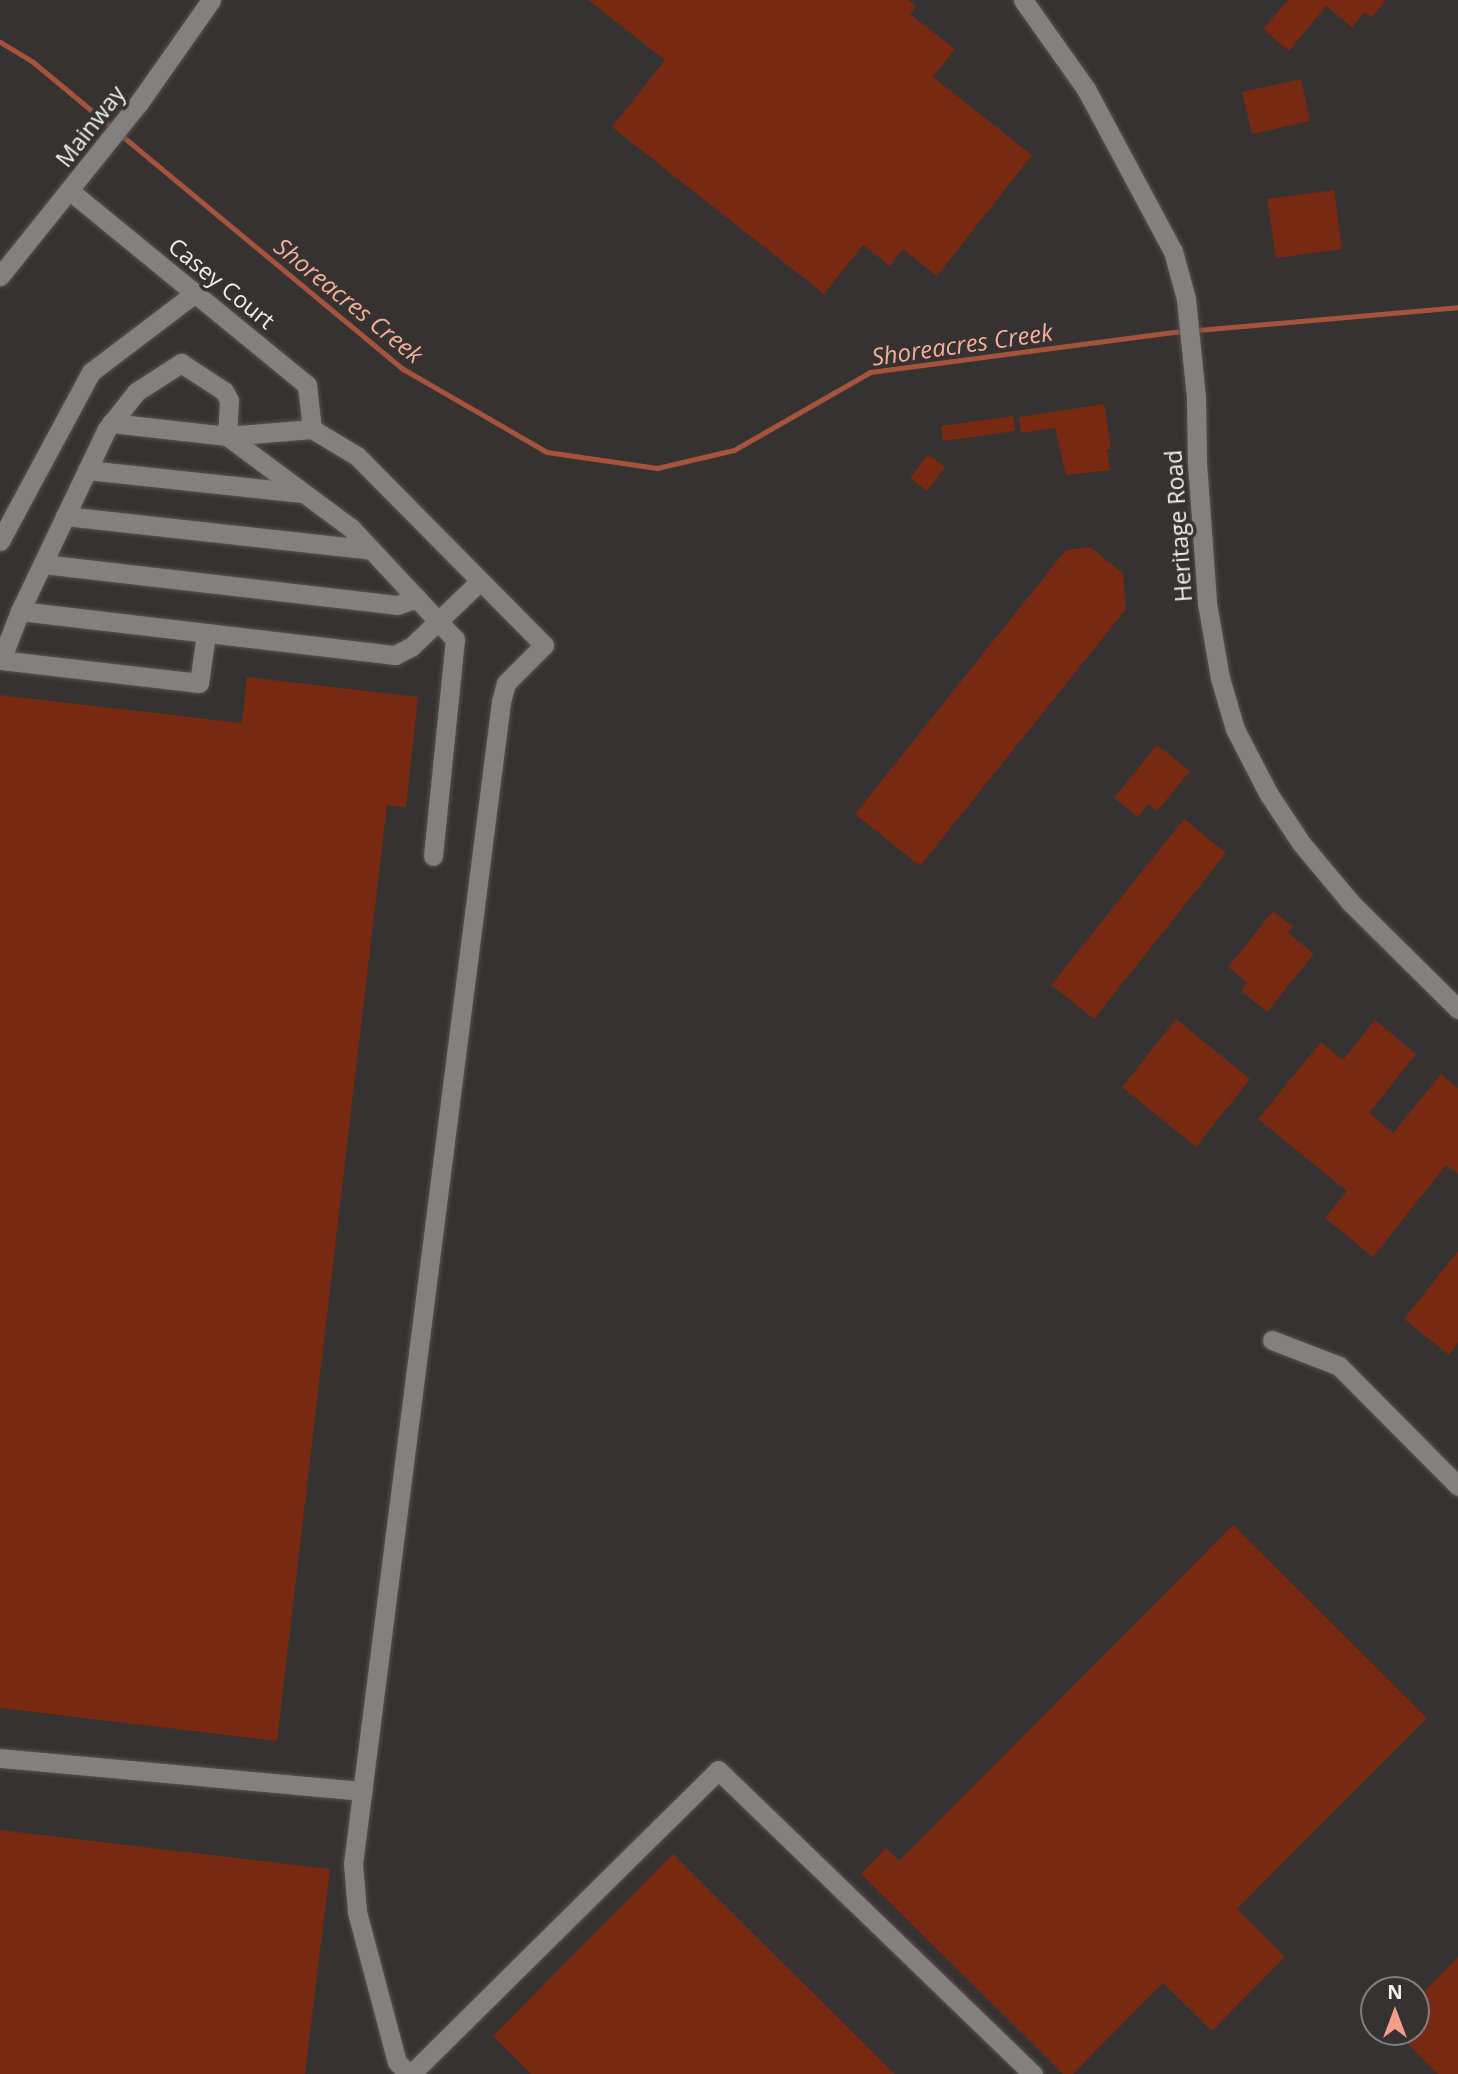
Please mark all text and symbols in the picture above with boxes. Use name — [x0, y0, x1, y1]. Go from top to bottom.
street label: Mainway — [50, 80, 130, 172]
water label: Shoreacres Creek — [269, 231, 429, 369]
street label: Casey Court — [163, 232, 281, 334]
water label: Shoreacres Creek — [870, 317, 1054, 371]
street label: Heritage Road — [1159, 449, 1197, 603]
north arrow — [1360, 1976, 1430, 2046]
text: N — [1387, 1979, 1403, 2005]

